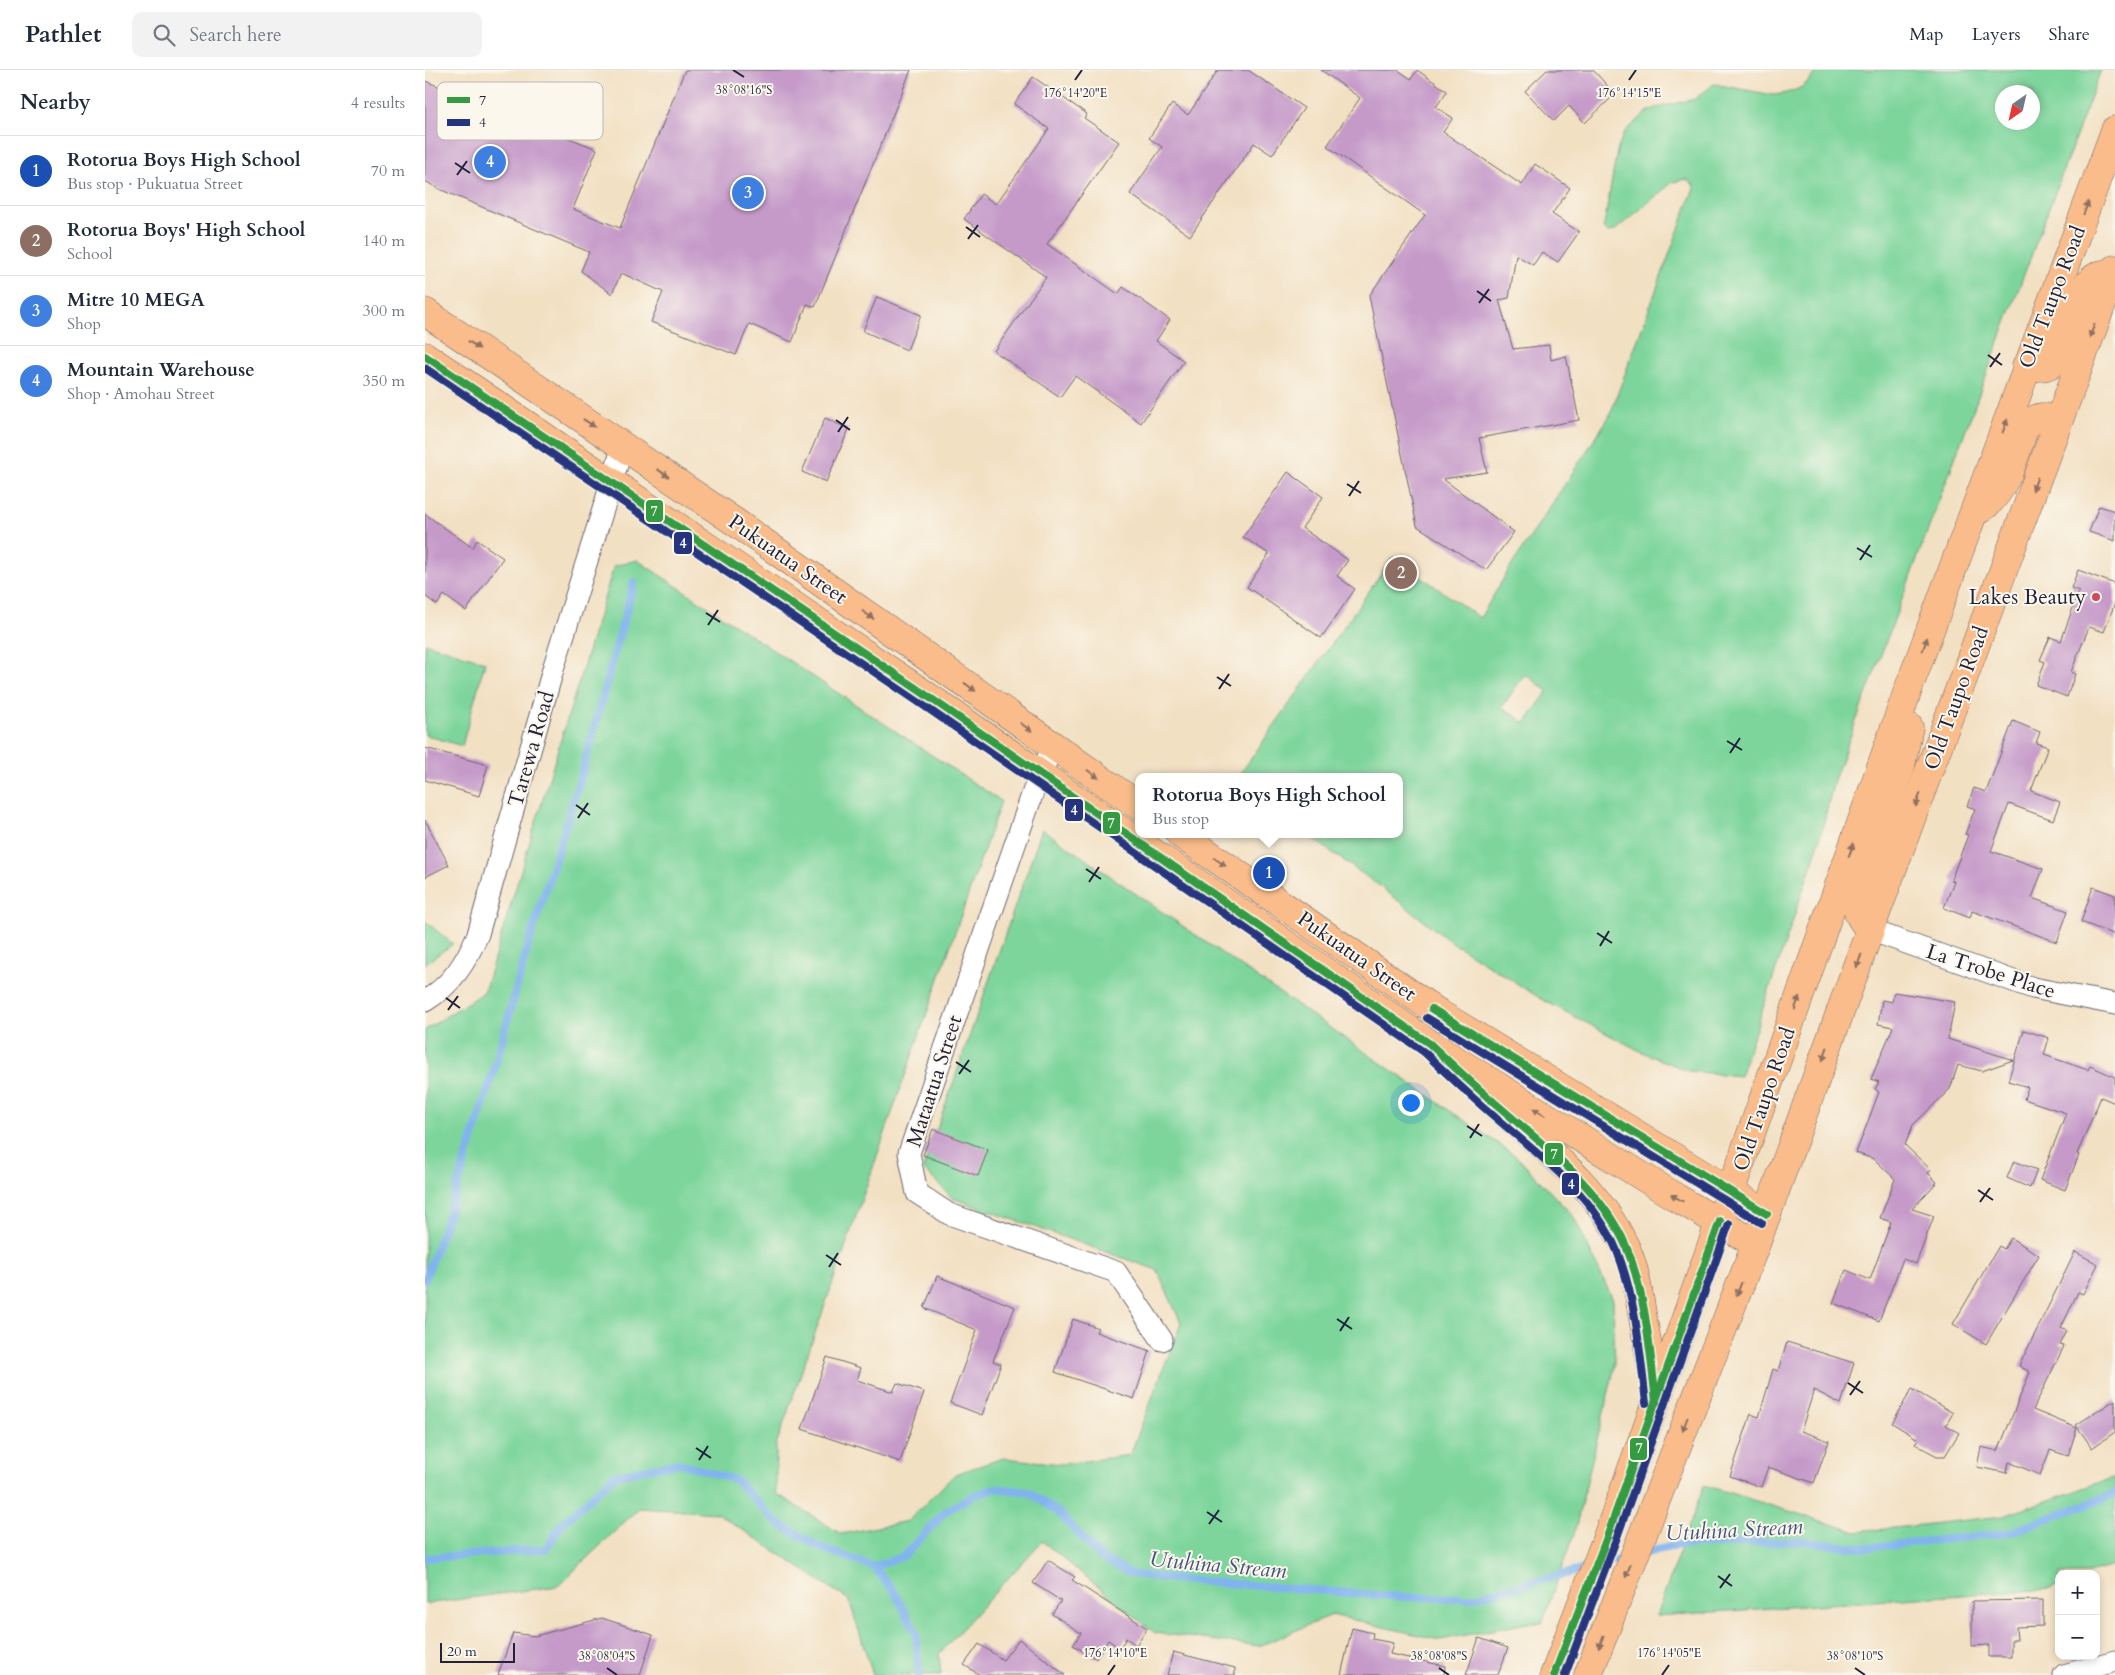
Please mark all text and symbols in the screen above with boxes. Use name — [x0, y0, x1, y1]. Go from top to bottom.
search box — [132, 12, 482, 57]
text: Pathlet — [25, 18, 102, 51]
icon: search — [150, 21, 178, 49]
text: Search here — [190, 22, 282, 48]
text: Map — [1909, 22, 1944, 47]
text: Layers — [1972, 22, 2021, 47]
text: Share — [2049, 22, 2090, 47]
legend — [437, 82, 603, 140]
text: 38°08'16"S — [716, 82, 772, 98]
text: 176°14'20"E — [1043, 85, 1107, 101]
text: 176°14'15"E — [1597, 85, 1661, 101]
north arrow — [1995, 85, 2040, 130]
text: Nearby — [20, 88, 91, 117]
text: 7 — [479, 91, 486, 110]
text: 4 results — [351, 92, 405, 114]
text: 4 — [479, 113, 486, 132]
pin: 4 — [474, 143, 506, 181]
text: Rotorua Boys High School — [67, 147, 300, 173]
text: 1 — [32, 160, 40, 182]
text: 70 m — [371, 160, 405, 182]
text: Bus stop · Pukuatua Street — [67, 173, 243, 195]
pin: 3 — [732, 174, 764, 212]
one-way arrow — [2082, 200, 2090, 215]
text: Rotorua Boys' High School — [67, 217, 305, 243]
street label: Old Taupo Road — [2012, 222, 2093, 373]
text: 2 — [32, 230, 40, 252]
text: 140 m — [363, 230, 405, 252]
text: School — [67, 243, 112, 265]
text: Mitre 10 MEGA — [67, 287, 205, 313]
text: 3 — [32, 300, 40, 322]
text: 300 m — [363, 300, 405, 322]
text: Shop — [67, 313, 101, 335]
one-way arrow — [2088, 324, 2096, 339]
one-way arrow — [467, 340, 481, 350]
text: Mountain Warehouse — [67, 357, 255, 383]
text: 4 — [32, 370, 40, 392]
text: 350 m — [363, 370, 405, 392]
text: Shop · Amohau Street — [67, 383, 214, 405]
one-way arrow — [582, 418, 595, 428]
one-way arrow — [2001, 418, 2009, 433]
one-way arrow — [656, 468, 670, 478]
one-way arrow — [2031, 476, 2038, 491]
line badge: 7 — [645, 499, 664, 523]
text: 7 — [650, 502, 658, 521]
street label: Pukuatua Street — [722, 508, 853, 611]
line badge: 4 — [673, 531, 693, 555]
text: 4 — [679, 534, 687, 553]
pin: 2 — [1385, 554, 1417, 592]
place label: Lakes Beauty — [1969, 583, 2086, 612]
marker: Lakes Beauty — [2090, 591, 2102, 603]
one-way arrow — [862, 610, 875, 620]
street label: Old Taupo Road — [1917, 622, 1996, 774]
one-way arrow — [1921, 636, 1929, 651]
one-way arrow — [963, 682, 977, 692]
street label: Tarewa Road — [501, 688, 562, 811]
one-way arrow — [1019, 722, 1032, 732]
one-way arrow — [1086, 769, 1100, 779]
popup — [1135, 773, 1403, 838]
text: Rotorua Boys High School — [1152, 782, 1386, 808]
one-way arrow — [1914, 793, 1922, 808]
line badge: 4 — [1064, 798, 1084, 822]
text: 4 — [1070, 801, 1078, 820]
text: Bus stop — [1152, 808, 1209, 830]
line badge: 7 — [1102, 811, 1121, 835]
text: 7 — [1107, 814, 1115, 833]
one-way arrow — [1848, 842, 1855, 857]
pin: 1 — [1253, 854, 1285, 892]
one-way arrow — [1213, 857, 1227, 867]
street label: Pukuatua Street — [1291, 905, 1422, 1008]
street label: La Trobe Place — [1923, 937, 2059, 1006]
one-way arrow — [1855, 953, 1862, 968]
one-way arrow — [1793, 995, 1801, 1010]
street label: Mataatua Street — [900, 1011, 970, 1151]
street label: Old Taupo Road — [1726, 1023, 1803, 1175]
one-way arrow — [1821, 1046, 1828, 1061]
your location — [1398, 1090, 1424, 1116]
one-way arrow — [1532, 1107, 1546, 1116]
line badge: 7 — [1544, 1142, 1564, 1166]
text: 7 — [1550, 1145, 1558, 1164]
line badge: 4 — [1561, 1172, 1580, 1196]
text: 4 — [1567, 1175, 1575, 1194]
one-way arrow — [1671, 1193, 1684, 1202]
one-way arrow — [1734, 1282, 1742, 1296]
one-way arrow — [1681, 1417, 1688, 1432]
line badge: 7 — [1629, 1437, 1648, 1461]
text: 7 — [1635, 1439, 1643, 1458]
water label: Utuhina Stream — [1664, 1511, 1804, 1549]
water label: Utuhina Stream — [1148, 1544, 1288, 1586]
one-way arrow — [1624, 1564, 1632, 1579]
map controls — [2055, 1570, 2100, 1660]
button: + — [2055, 1570, 2100, 1615]
button: − — [2055, 1615, 2100, 1660]
one-way arrow — [1596, 1635, 1604, 1649]
scale bar — [440, 1640, 515, 1663]
text: 20 m — [447, 1642, 477, 1661]
text: 176°14'10"E — [1083, 1645, 1147, 1661]
text: 176°14'05"E — [1637, 1645, 1701, 1661]
text: 38°08'04"S — [579, 1648, 635, 1664]
text: 38°08'08"S — [1411, 1648, 1467, 1664]
text: 38°08'10"S — [1827, 1648, 1883, 1664]

